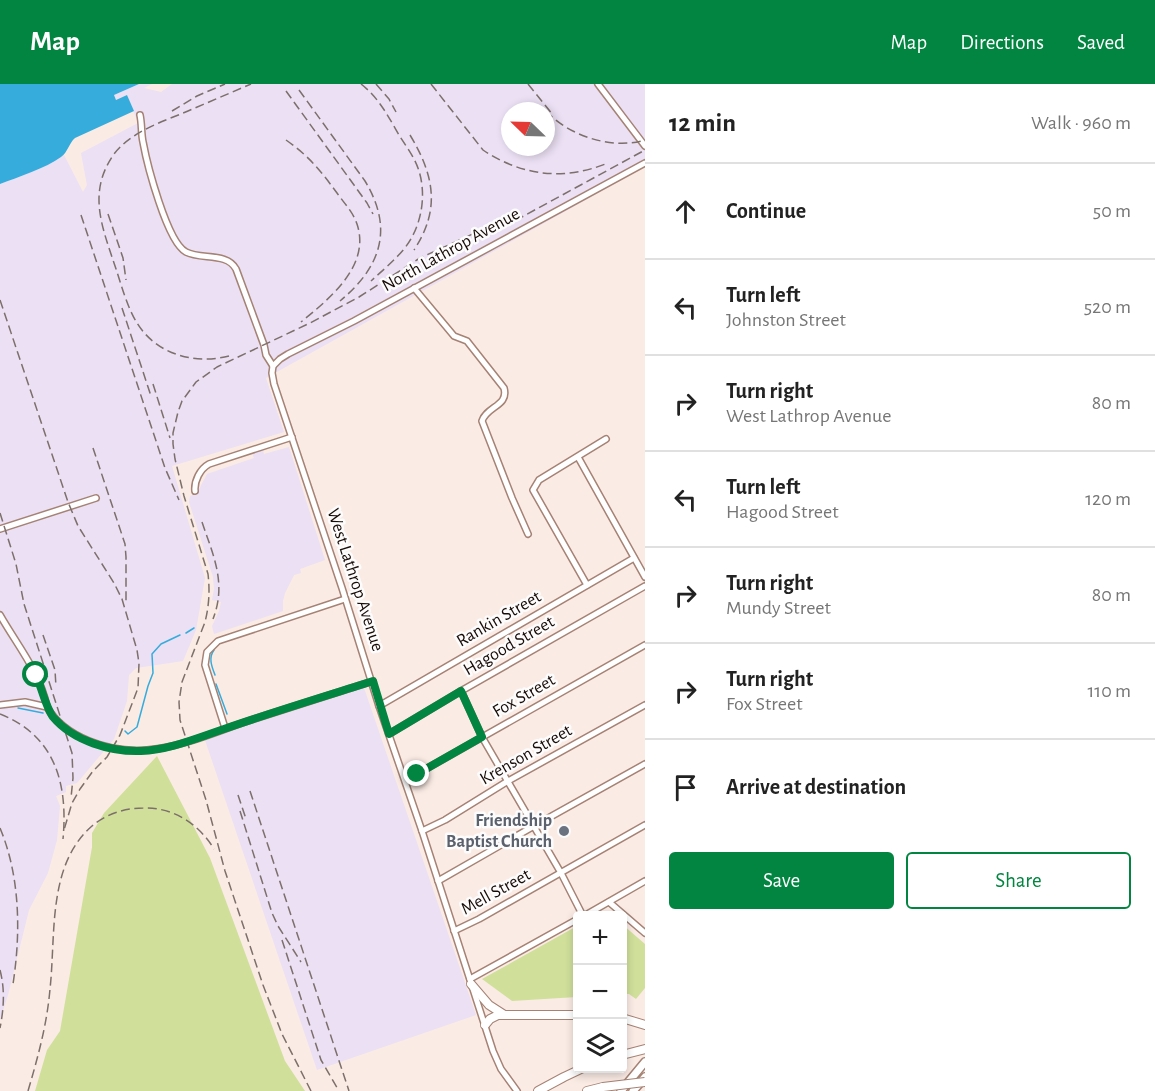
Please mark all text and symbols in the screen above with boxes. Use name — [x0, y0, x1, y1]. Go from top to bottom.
text: Map — [30, 28, 80, 56]
text: Map — [891, 32, 927, 53]
text: Directions — [960, 32, 1044, 53]
text: Saved — [1077, 32, 1125, 53]
north arrow — [501, 102, 555, 156]
text: 12 min — [669, 110, 736, 136]
text: Walk · 960 m — [1031, 113, 1131, 133]
icon: ahead — [669, 195, 702, 228]
text: Continue — [726, 200, 806, 222]
text: 50 m — [1093, 201, 1131, 221]
street label: North Lathrop Avenue — [379, 205, 523, 295]
text: Turn left — [726, 284, 800, 306]
icon: left — [669, 291, 702, 324]
text: 520 m — [1084, 297, 1131, 317]
text: Johnston Street — [726, 310, 846, 330]
text: Turn right — [726, 380, 813, 402]
icon: right — [669, 387, 702, 420]
text: 80 m — [1092, 393, 1131, 413]
text: West Lathrop Avenue — [726, 406, 891, 426]
text: Turn left — [726, 476, 800, 498]
icon: left — [669, 483, 702, 516]
text: 120 m — [1085, 489, 1131, 509]
text: Hagood Street — [726, 502, 839, 522]
street label: West Lathrop Avenue — [323, 506, 387, 654]
text: Turn right — [726, 572, 813, 594]
icon: right — [669, 579, 702, 612]
text: 80 m — [1092, 585, 1131, 605]
street label: Rankin Street — [454, 588, 545, 650]
text: Mundy Street — [726, 598, 831, 618]
street label: Hagood Street — [461, 613, 558, 679]
route start — [22, 661, 48, 687]
text: Turn right — [726, 668, 813, 690]
street label: Fox Street — [490, 671, 559, 721]
icon: right — [669, 675, 702, 708]
text: 110 m — [1087, 681, 1131, 701]
text: Fox Street — [726, 694, 803, 714]
street label: Krenson Street — [477, 721, 575, 789]
route end — [403, 760, 429, 786]
icon: arrive — [669, 771, 702, 804]
text: Arrive at destination — [726, 776, 906, 798]
place label: Friendship Baptist Church — [446, 812, 552, 851]
marker: Friendship Baptist Church — [557, 824, 571, 838]
button: Save — [669, 852, 894, 909]
button: Share — [906, 852, 1131, 909]
street label: Mell Street — [458, 865, 534, 918]
map controls — [573, 911, 627, 1073]
button: + — [573, 911, 627, 965]
button: − — [573, 965, 627, 1019]
button: layers — [573, 1019, 627, 1073]

